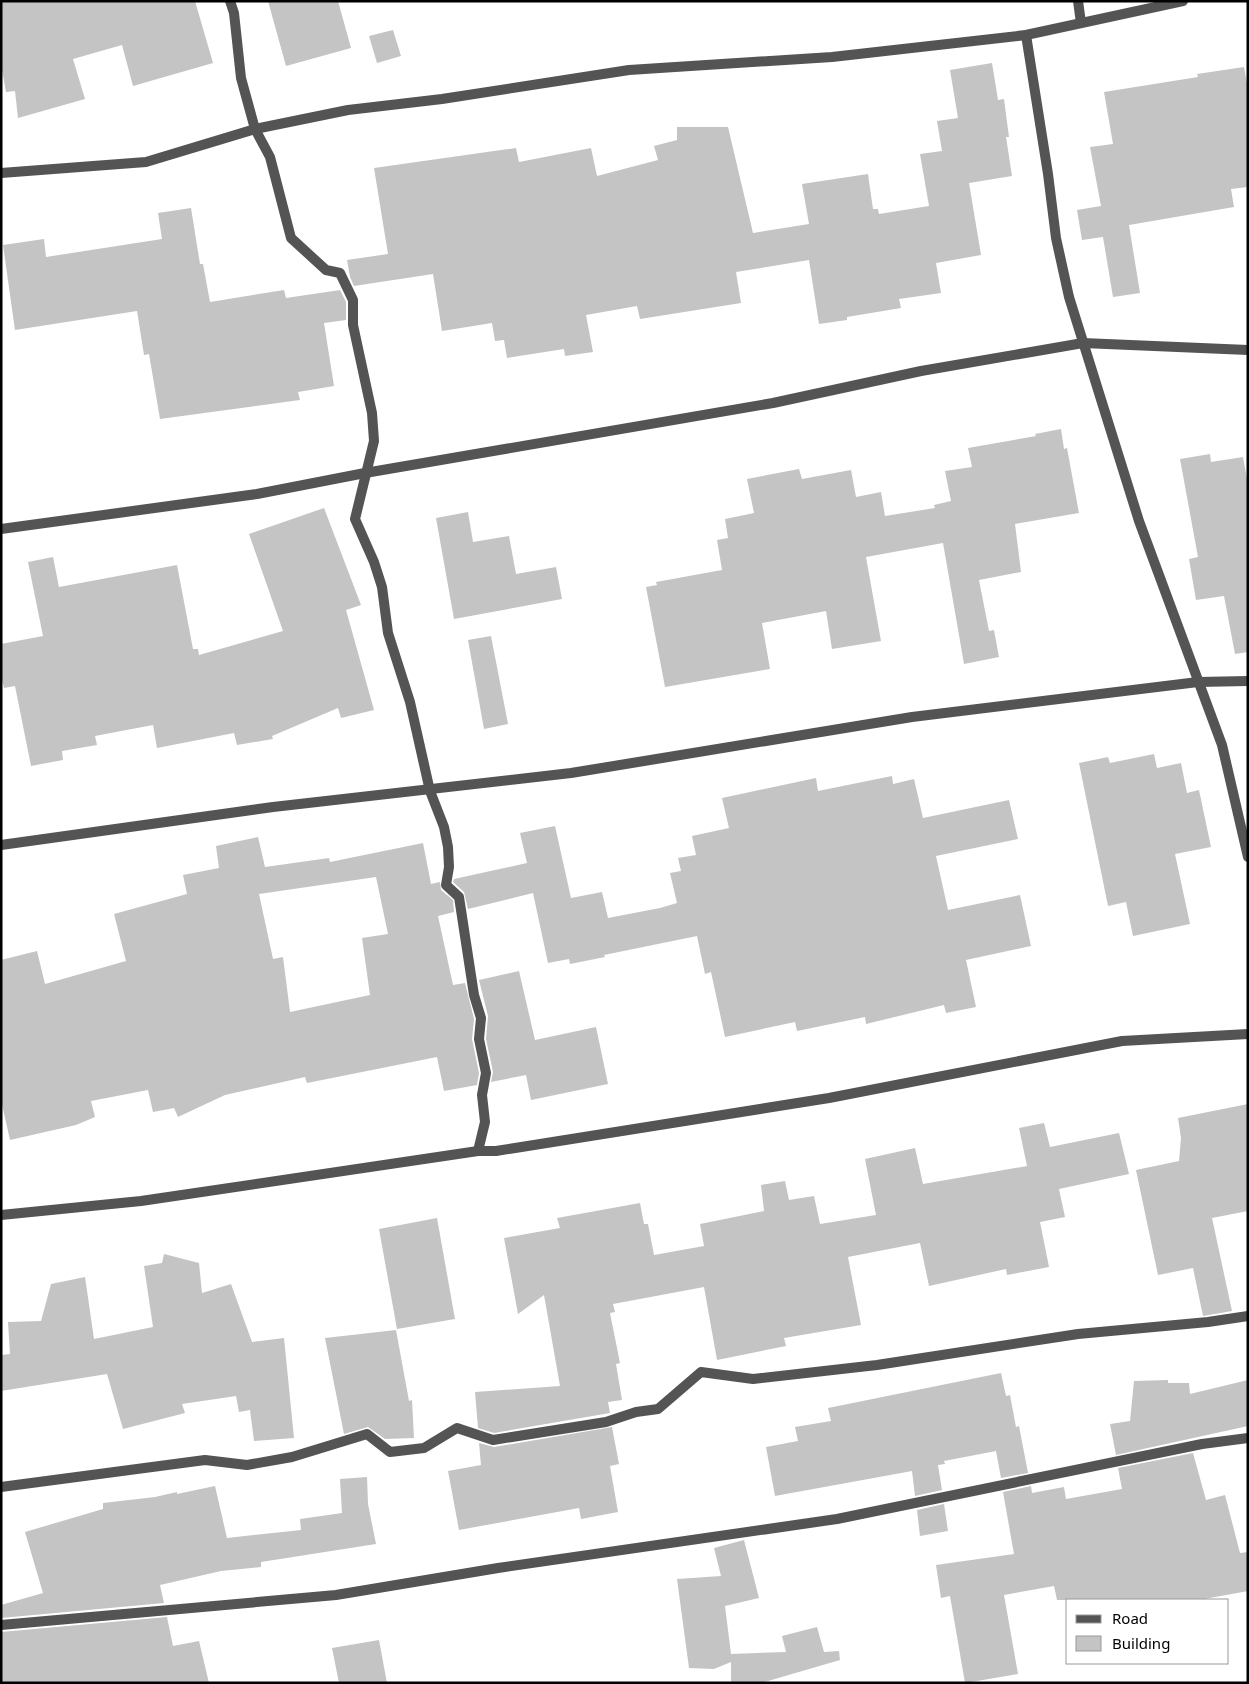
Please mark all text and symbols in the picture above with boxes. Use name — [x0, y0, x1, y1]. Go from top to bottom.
legend — [1066, 1599, 1229, 1664]
text: Road — [1112, 1608, 1148, 1628]
text: Building — [1112, 1633, 1170, 1653]

